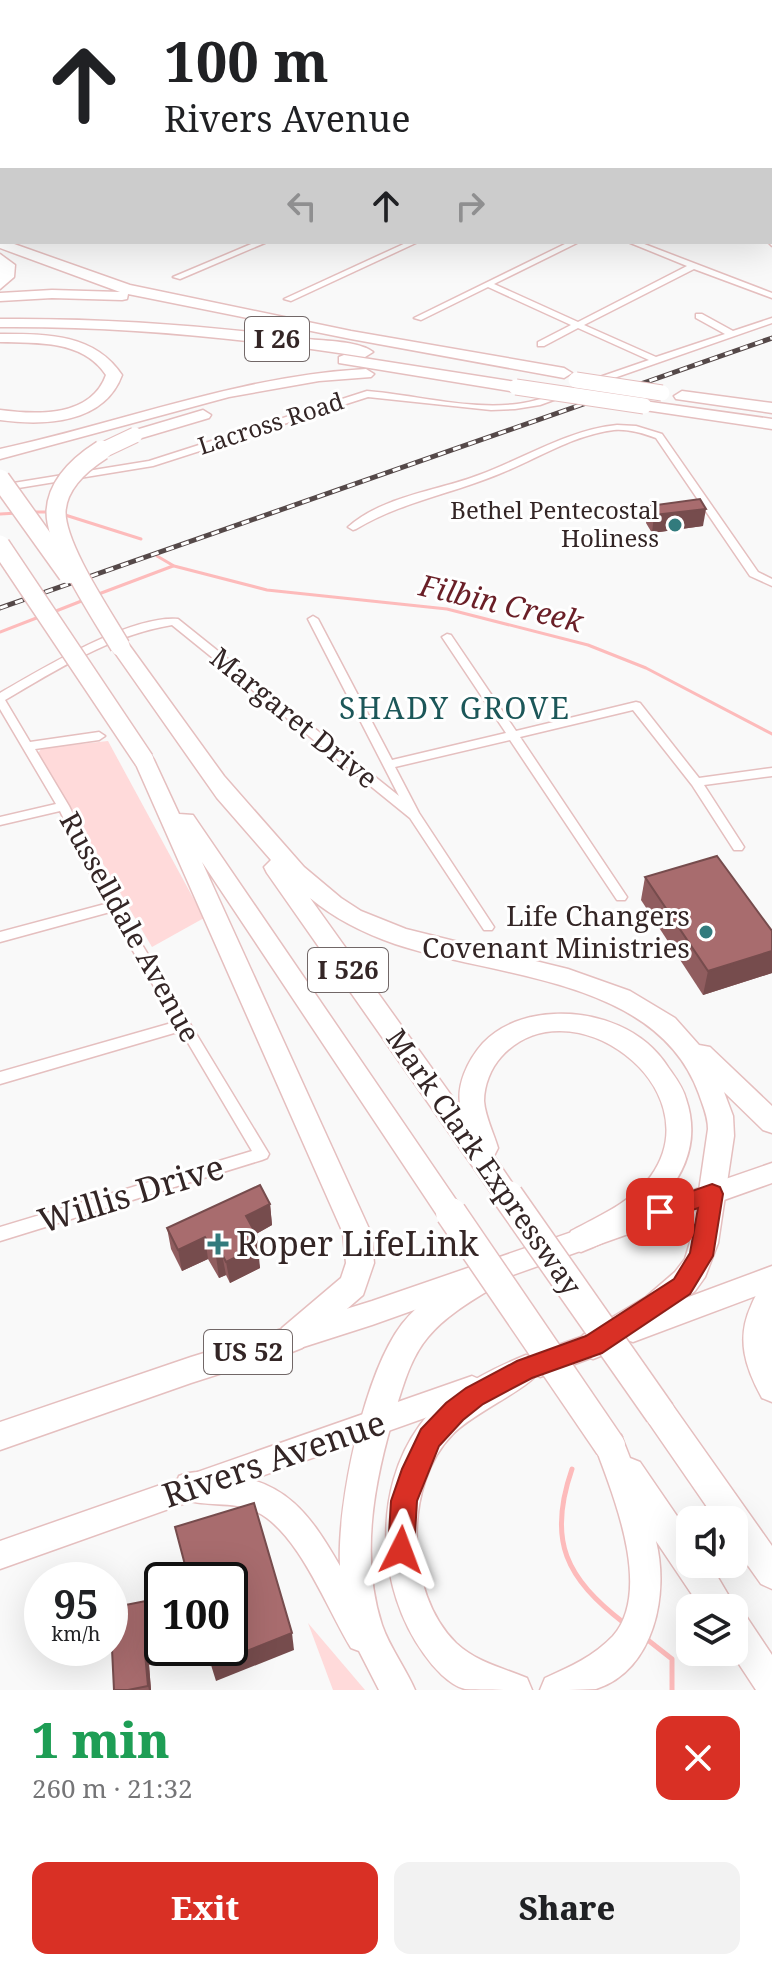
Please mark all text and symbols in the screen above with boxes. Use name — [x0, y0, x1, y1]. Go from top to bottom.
text: 100 m — [164, 22, 329, 98]
icon: ahead — [32, 32, 136, 136]
text: Rivers Avenue — [164, 94, 410, 143]
icon: left — [280, 184, 324, 228]
icon: ahead — [364, 184, 408, 228]
icon: right — [448, 184, 492, 228]
road number: I 26 — [245, 317, 309, 361]
street label: Lacross Road — [194, 383, 348, 462]
place label: Bethel Pentecostal Holiness — [450, 493, 660, 554]
marker: Bethel Pentecostal Holiness — [666, 516, 684, 534]
water label: Filbin Creek — [415, 564, 588, 641]
street label: Margaret Drive — [203, 638, 386, 797]
district label: SHADY GROVE — [339, 687, 571, 728]
street label: Russelldale Avenue — [52, 805, 210, 1048]
place label: Life Changers Covenant Ministries — [422, 896, 690, 966]
marker: Life Changers Covenant Ministries — [697, 923, 715, 941]
road number: I 526 — [308, 948, 388, 992]
street label: Mark Clark Expressway — [378, 1021, 591, 1302]
street label: Willis Drive — [32, 1143, 229, 1243]
pin — [626, 1178, 694, 1246]
icon: arrive — [638, 1190, 682, 1234]
place label: Roper LifeLink — [236, 1220, 479, 1266]
marker: Roper LifeLink — [207, 1233, 229, 1255]
road number: US 52 — [204, 1330, 292, 1374]
street label: Rivers Avenue — [156, 1398, 391, 1518]
map controls — [676, 1506, 748, 1666]
button: sound — [676, 1506, 748, 1578]
position arrow — [359, 1508, 443, 1592]
speed limit sign: 100 — [144, 1562, 248, 1666]
text: 95 — [53, 1576, 99, 1631]
button: layers — [676, 1594, 748, 1666]
text: km/h — [51, 1620, 101, 1647]
text: 1 min — [32, 1707, 170, 1772]
button: close — [656, 1716, 740, 1800]
text: 260 m · 21:32 — [32, 1770, 193, 1806]
button: Exit — [32, 1862, 378, 1954]
button: Share — [394, 1862, 740, 1954]

